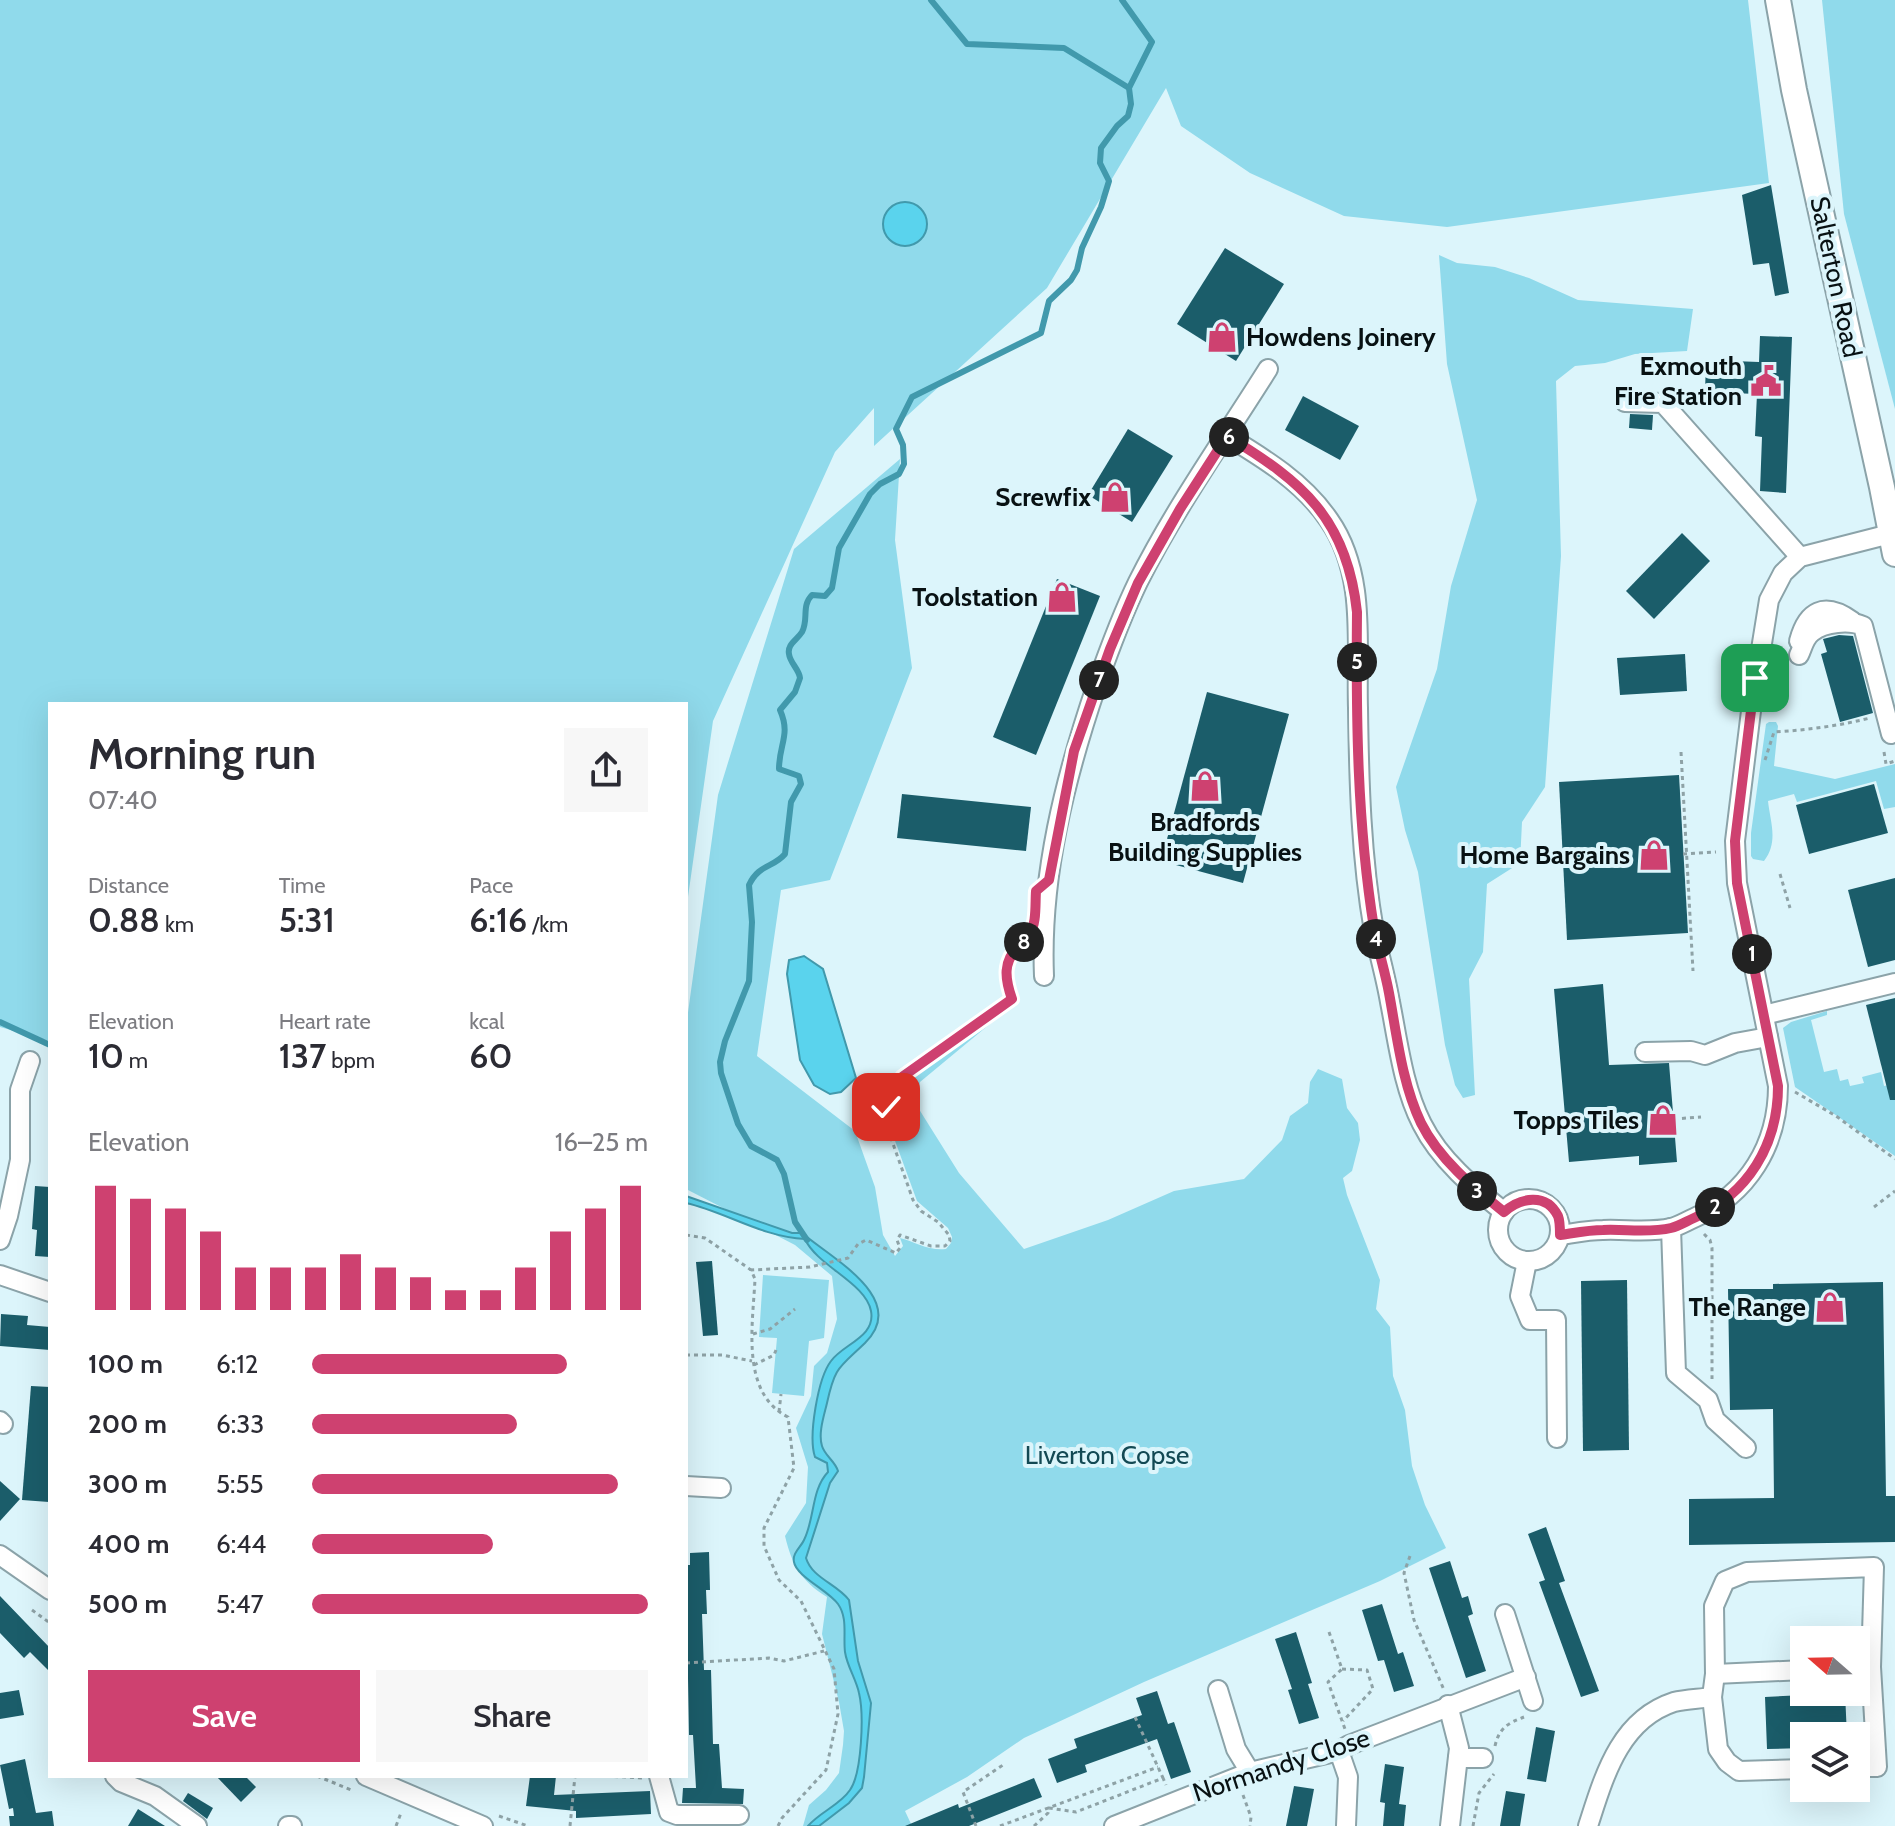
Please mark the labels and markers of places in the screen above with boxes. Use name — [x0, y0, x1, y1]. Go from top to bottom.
shop icon: Howdens Joinery — [1205, 320, 1239, 354]
place label: Howdens Joinery — [1246, 321, 1436, 353]
place label: Exmouth Fire Station — [1614, 350, 1742, 412]
public building icon: Exmouth Fire Station — [1749, 364, 1783, 398]
pin: 6 — [1209, 417, 1249, 457]
shop icon: Screwfix — [1098, 480, 1132, 514]
place label: Screwfix — [995, 481, 1091, 513]
shop icon: Toolstation — [1045, 580, 1079, 614]
place label: Toolstation — [912, 581, 1038, 613]
pin: 5 — [1337, 642, 1377, 682]
pin — [1721, 644, 1789, 712]
pin: 7 — [1079, 660, 1119, 700]
shop icon: Bradfords Building Supplies — [1188, 769, 1222, 803]
place label: Bradfords Building Supplies — [1108, 806, 1302, 868]
shop icon: Home Bargains — [1637, 838, 1671, 872]
place label: Home Bargains — [1459, 839, 1630, 871]
pin: 4 — [1356, 919, 1396, 959]
pin: 8 — [1004, 922, 1044, 962]
pin: 1 — [1732, 934, 1772, 974]
pin — [852, 1073, 920, 1141]
shop icon: Topps Tiles — [1646, 1103, 1680, 1137]
place label: Topps Tiles — [1514, 1104, 1639, 1136]
pin: 3 — [1457, 1171, 1497, 1211]
pin: 2 — [1695, 1187, 1735, 1227]
shop icon: The Range — [1813, 1290, 1847, 1324]
place label: The Range — [1688, 1291, 1806, 1323]

